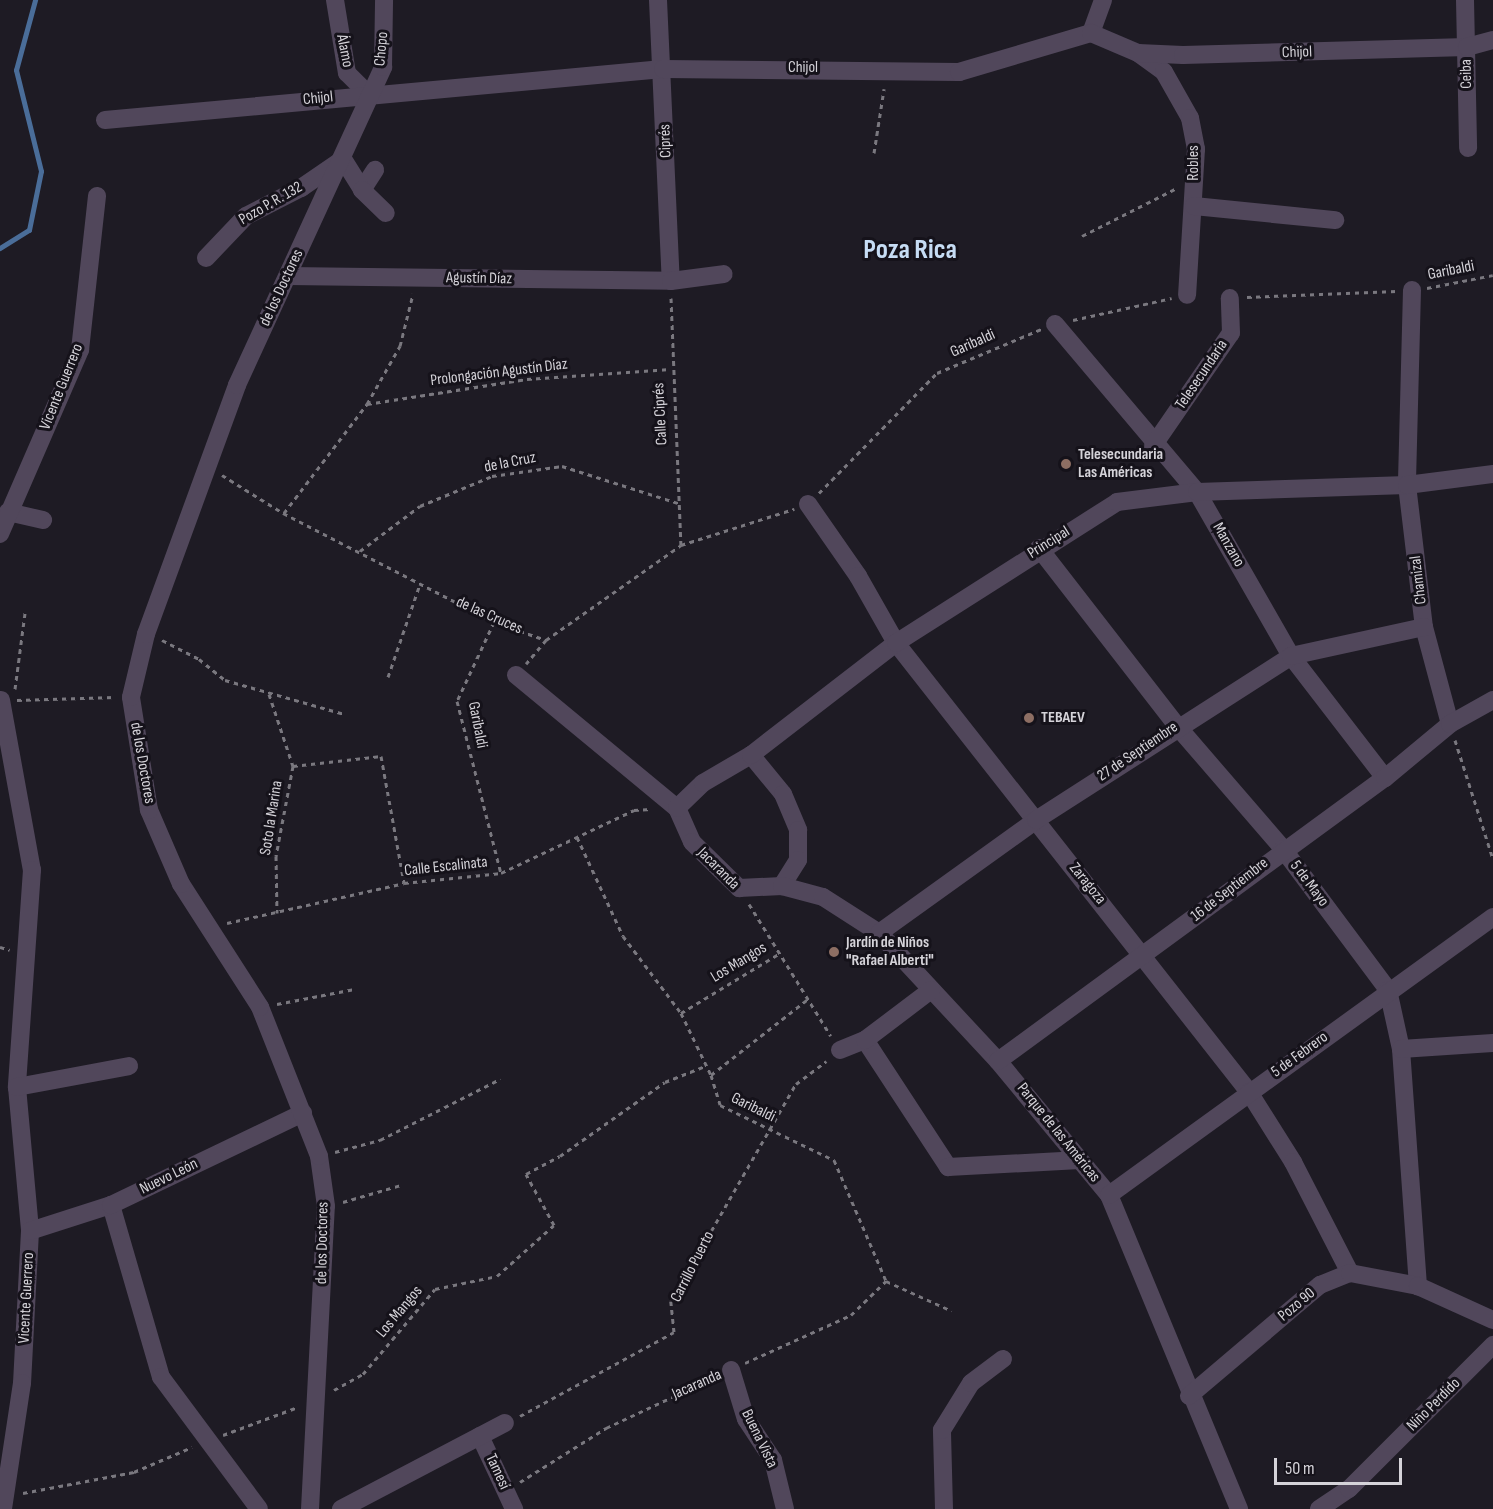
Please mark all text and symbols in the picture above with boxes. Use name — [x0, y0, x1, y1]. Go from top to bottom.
street label: Chopo — [371, 31, 393, 67]
street label: Álamo — [331, 33, 357, 69]
street label: Chijol — [1282, 43, 1312, 63]
street label: Chijol — [788, 58, 818, 78]
street label: Ceiba — [1457, 59, 1477, 89]
street label: Chijol — [302, 88, 334, 110]
street label: Ciprés — [656, 124, 676, 158]
street label: Robles — [1184, 145, 1204, 181]
street label: Pozo P. R. 132 — [236, 178, 306, 230]
district label: Poza Rica — [863, 233, 957, 267]
street label: de los Doctores — [256, 247, 308, 329]
street label: Garibaldi — [1426, 257, 1476, 285]
street label: Agustín Díaz — [446, 269, 512, 289]
street label: Garibaldi — [948, 326, 998, 362]
street label: Telesecundaria — [1172, 336, 1232, 414]
street label: Vicente Guerrero — [36, 341, 88, 433]
street label: Prolongación Agustín Díaz — [429, 355, 569, 391]
street label: Calle Ciprés — [650, 382, 672, 446]
place label: Telesecundaria Las Américas — [1078, 445, 1163, 483]
street label: de la Cruz — [483, 449, 537, 477]
marker: Telesecundaria Las Américas — [1059, 457, 1073, 471]
street label: Manzano — [1208, 519, 1248, 571]
street label: Principal — [1024, 523, 1074, 563]
street label: Chamizal — [1406, 555, 1432, 605]
street label: de las Cruces — [453, 593, 525, 639]
street label: Garibaldi — [463, 700, 491, 750]
place label: TEBAEV — [1041, 708, 1085, 728]
marker: TEBAEV — [1022, 711, 1036, 725]
street label: 27 de Septiembre — [1094, 718, 1182, 786]
street label: de los Doctores — [125, 721, 159, 805]
street label: Soto la Marina — [257, 779, 287, 857]
street label: Jacaranda — [693, 844, 743, 894]
street label: Calle Escalinata — [403, 853, 489, 881]
street label: 16 de Septiembre — [1188, 854, 1272, 926]
street label: 5 de Mayo — [1285, 857, 1333, 911]
street label: Zaragoza — [1064, 859, 1110, 909]
place label: Jardín de Niños "Rafael Alberti" — [846, 933, 934, 971]
street label: Los Mangos — [708, 939, 770, 987]
marker: Jardín de Niños "Rafael Alberti" — [827, 945, 841, 959]
street label: 5 de Febrero — [1268, 1028, 1332, 1082]
street label: Parque de las Américas — [1012, 1080, 1104, 1186]
street label: Garibaldi — [728, 1089, 778, 1127]
street label: Nuevo León — [137, 1155, 201, 1199]
street label: de los Doctores — [313, 1202, 333, 1284]
street label: Carrillo Puerto — [667, 1228, 719, 1306]
street label: Vicente Guerrero — [15, 1252, 39, 1344]
street label: Los Mangos — [373, 1282, 427, 1342]
street label: Pozo 90 — [1275, 1284, 1319, 1326]
street label: Jacaranda — [669, 1366, 725, 1404]
street label: Niño Perdido — [1403, 1374, 1465, 1436]
street label: Buena Vista — [737, 1407, 781, 1471]
scale bar — [1277, 1446, 1404, 1484]
street label: Tamesí — [480, 1451, 514, 1493]
text: 50 m — [1285, 1458, 1315, 1479]

